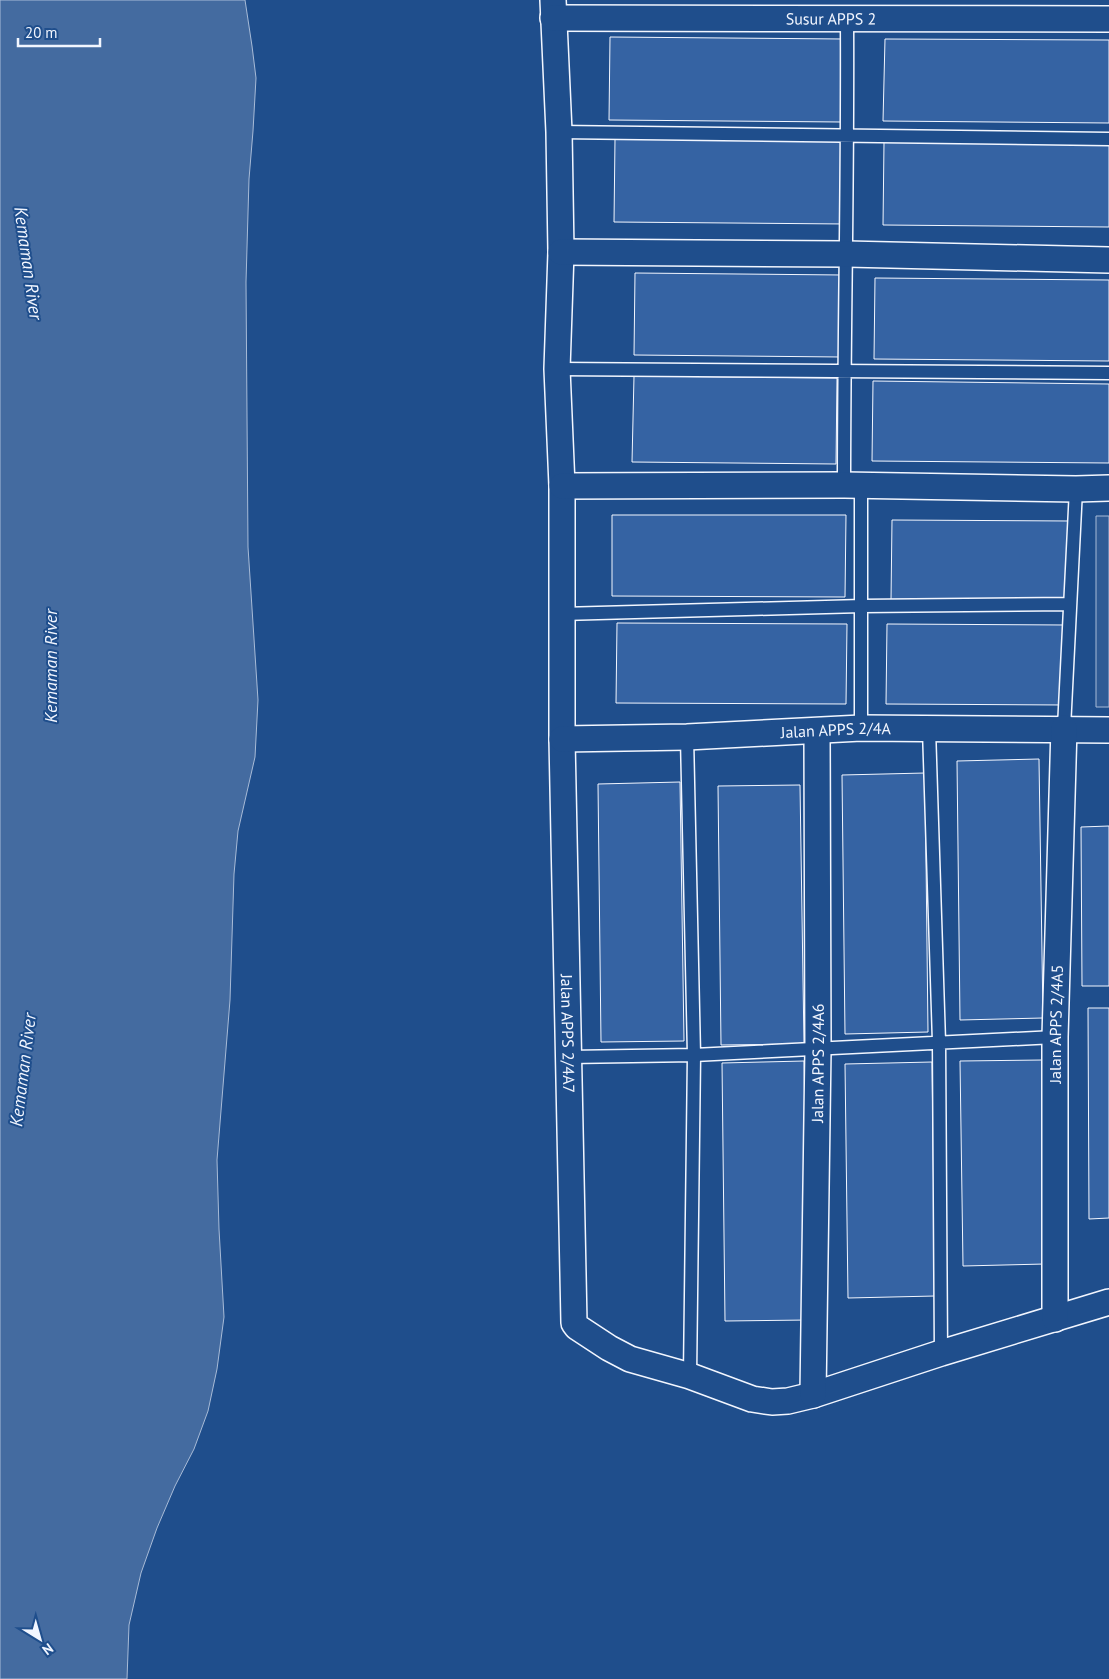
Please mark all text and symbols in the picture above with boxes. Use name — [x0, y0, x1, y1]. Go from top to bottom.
street label: Susur APPS 2 — [786, 8, 876, 29]
scale bar — [18, 15, 100, 47]
text: 20 m — [25, 23, 58, 42]
water label: Kemaman River — [9, 205, 48, 322]
water label: Kemaman River — [39, 608, 62, 723]
street label: Jalan APPS 2/4A — [779, 718, 892, 742]
street label: Jalan APPS 2/4A5 — [1045, 964, 1067, 1085]
street label: Jalan APPS 2/4A7 — [557, 973, 579, 1093]
street label: Jalan APPS 2/4A6 — [807, 1003, 828, 1124]
water label: Kemaman River — [4, 1011, 41, 1128]
north arrow — [15, 1614, 65, 1664]
text: N — [39, 1639, 57, 1659]

